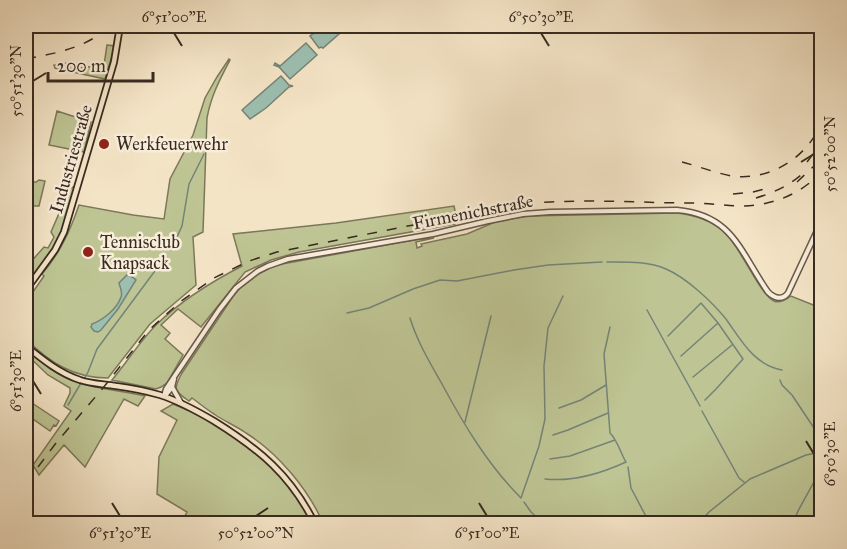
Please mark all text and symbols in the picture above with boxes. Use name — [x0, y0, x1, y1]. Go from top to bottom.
text: 6°51'00"E — [142, 8, 207, 26]
text: 6°50'30"E — [508, 8, 574, 26]
text: 50°51'30"N — [7, 45, 25, 117]
scale bar — [48, 45, 153, 83]
text: 200 m — [57, 55, 106, 77]
street label: Industriestraße — [45, 102, 97, 216]
text: 50°52'00"N — [821, 116, 839, 192]
place label: Werkfeuerwehr — [116, 133, 228, 155]
marker: Werkfeuerwehr — [97, 137, 111, 151]
street label: Firmenichstraße — [411, 190, 535, 234]
place label: Tennisclub Knapsack — [100, 231, 180, 274]
marker: Tennisclub Knapsack — [81, 245, 95, 259]
text: 6°51'30"E — [7, 350, 25, 412]
text: 6°50'30"E — [821, 421, 839, 487]
text: 6°51'30"E — [89, 524, 151, 542]
text: 50°52'00"N — [218, 524, 294, 542]
text: 6°51'00"E — [455, 524, 520, 542]

